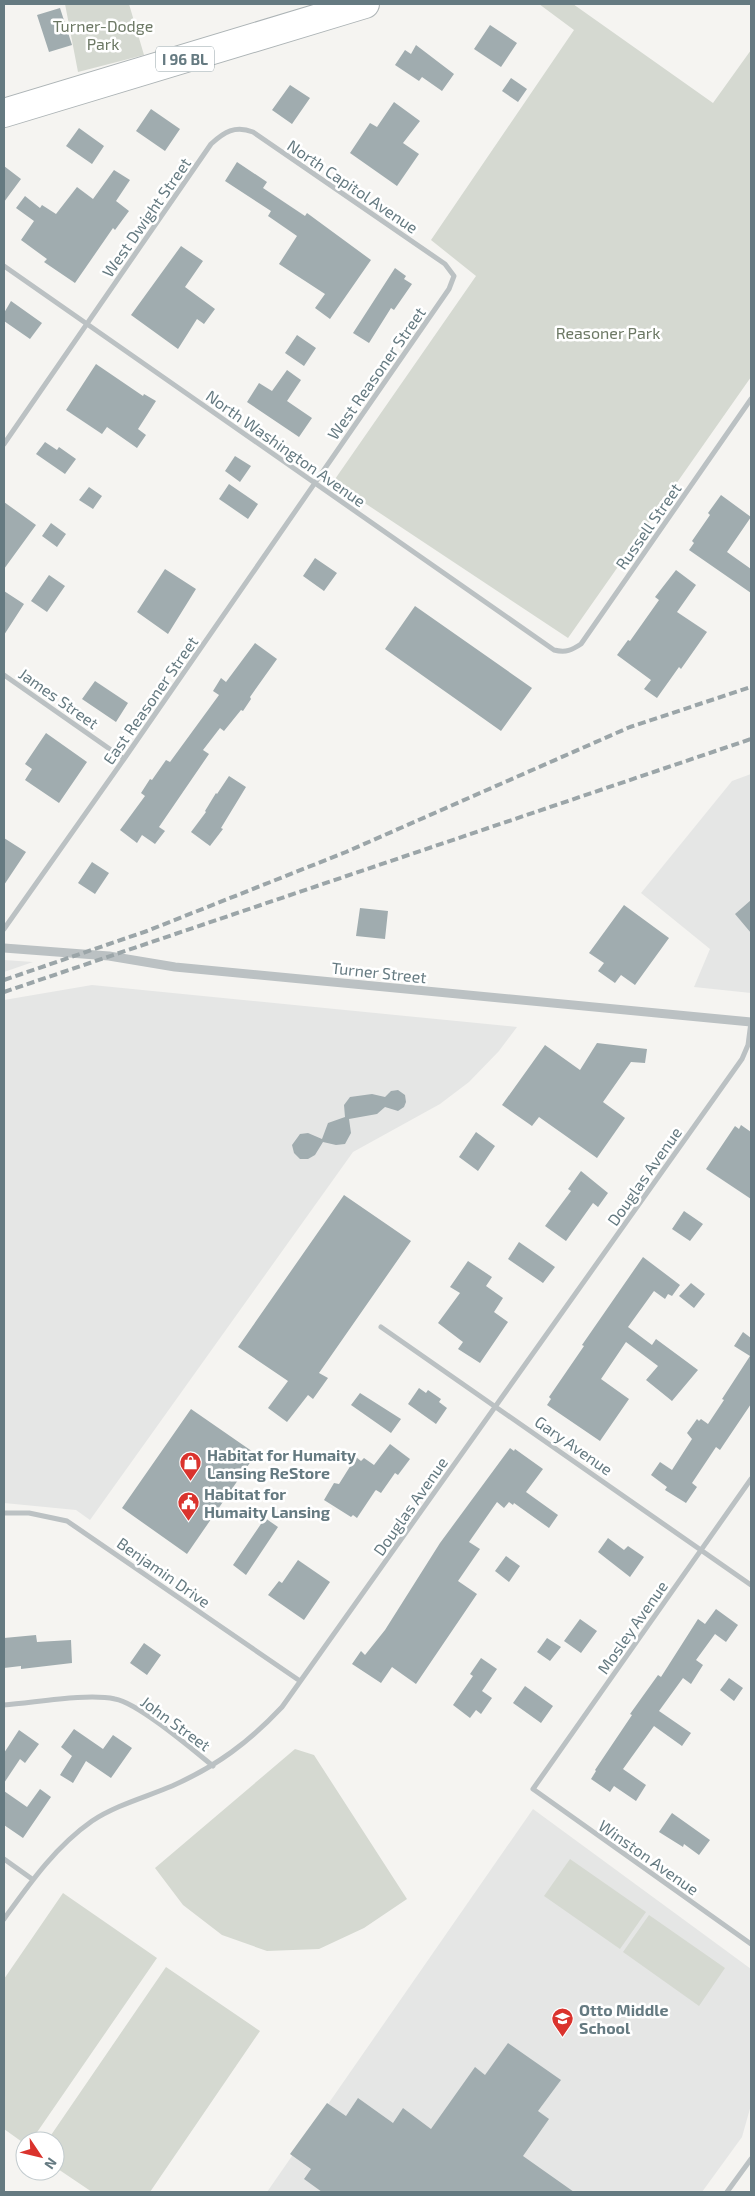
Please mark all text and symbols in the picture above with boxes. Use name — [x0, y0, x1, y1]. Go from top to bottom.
park label: Turner-Dodge Park — [53, 16, 153, 53]
road number: I 96 BL — [156, 46, 214, 72]
street label: North Capitol Avenue — [284, 135, 422, 237]
street label: West Dwight Street — [98, 154, 194, 280]
street label: West Reasoner Street — [323, 303, 429, 443]
park label: Reasoner Park — [556, 323, 660, 342]
street label: North Washington Avenue — [203, 386, 369, 510]
street label: Russell Street — [611, 479, 685, 573]
street label: East Reasoner Street — [99, 632, 201, 768]
street label: James Street — [15, 664, 103, 732]
street label: Turner Street — [331, 958, 427, 986]
street label: Douglas Avenue — [603, 1123, 685, 1229]
street label: Gary Avenue — [532, 1411, 616, 1479]
place label: Habitat for Humaity Lansing ReStore — [207, 1445, 356, 1482]
shop icon: Habitat for Humaity Lansing ReStore — [179, 1451, 203, 1482]
street label: Douglas Avenue — [369, 1453, 451, 1559]
place label: Habitat for Humaity Lansing — [204, 1484, 331, 1522]
public building icon: Habitat for Humaity Lansing — [176, 1490, 200, 1521]
street label: Benjamin Drive — [113, 1533, 214, 1612]
street label: Mosley Avenue — [593, 1577, 671, 1677]
street label: John Street — [138, 1691, 214, 1755]
street label: Winston Avenue — [595, 1815, 703, 1899]
place label: Otto Middle School — [579, 2000, 668, 2037]
school or university icon: Otto Middle School — [551, 2006, 575, 2037]
north arrow — [15, 2131, 65, 2181]
text: N — [41, 2155, 61, 2173]

